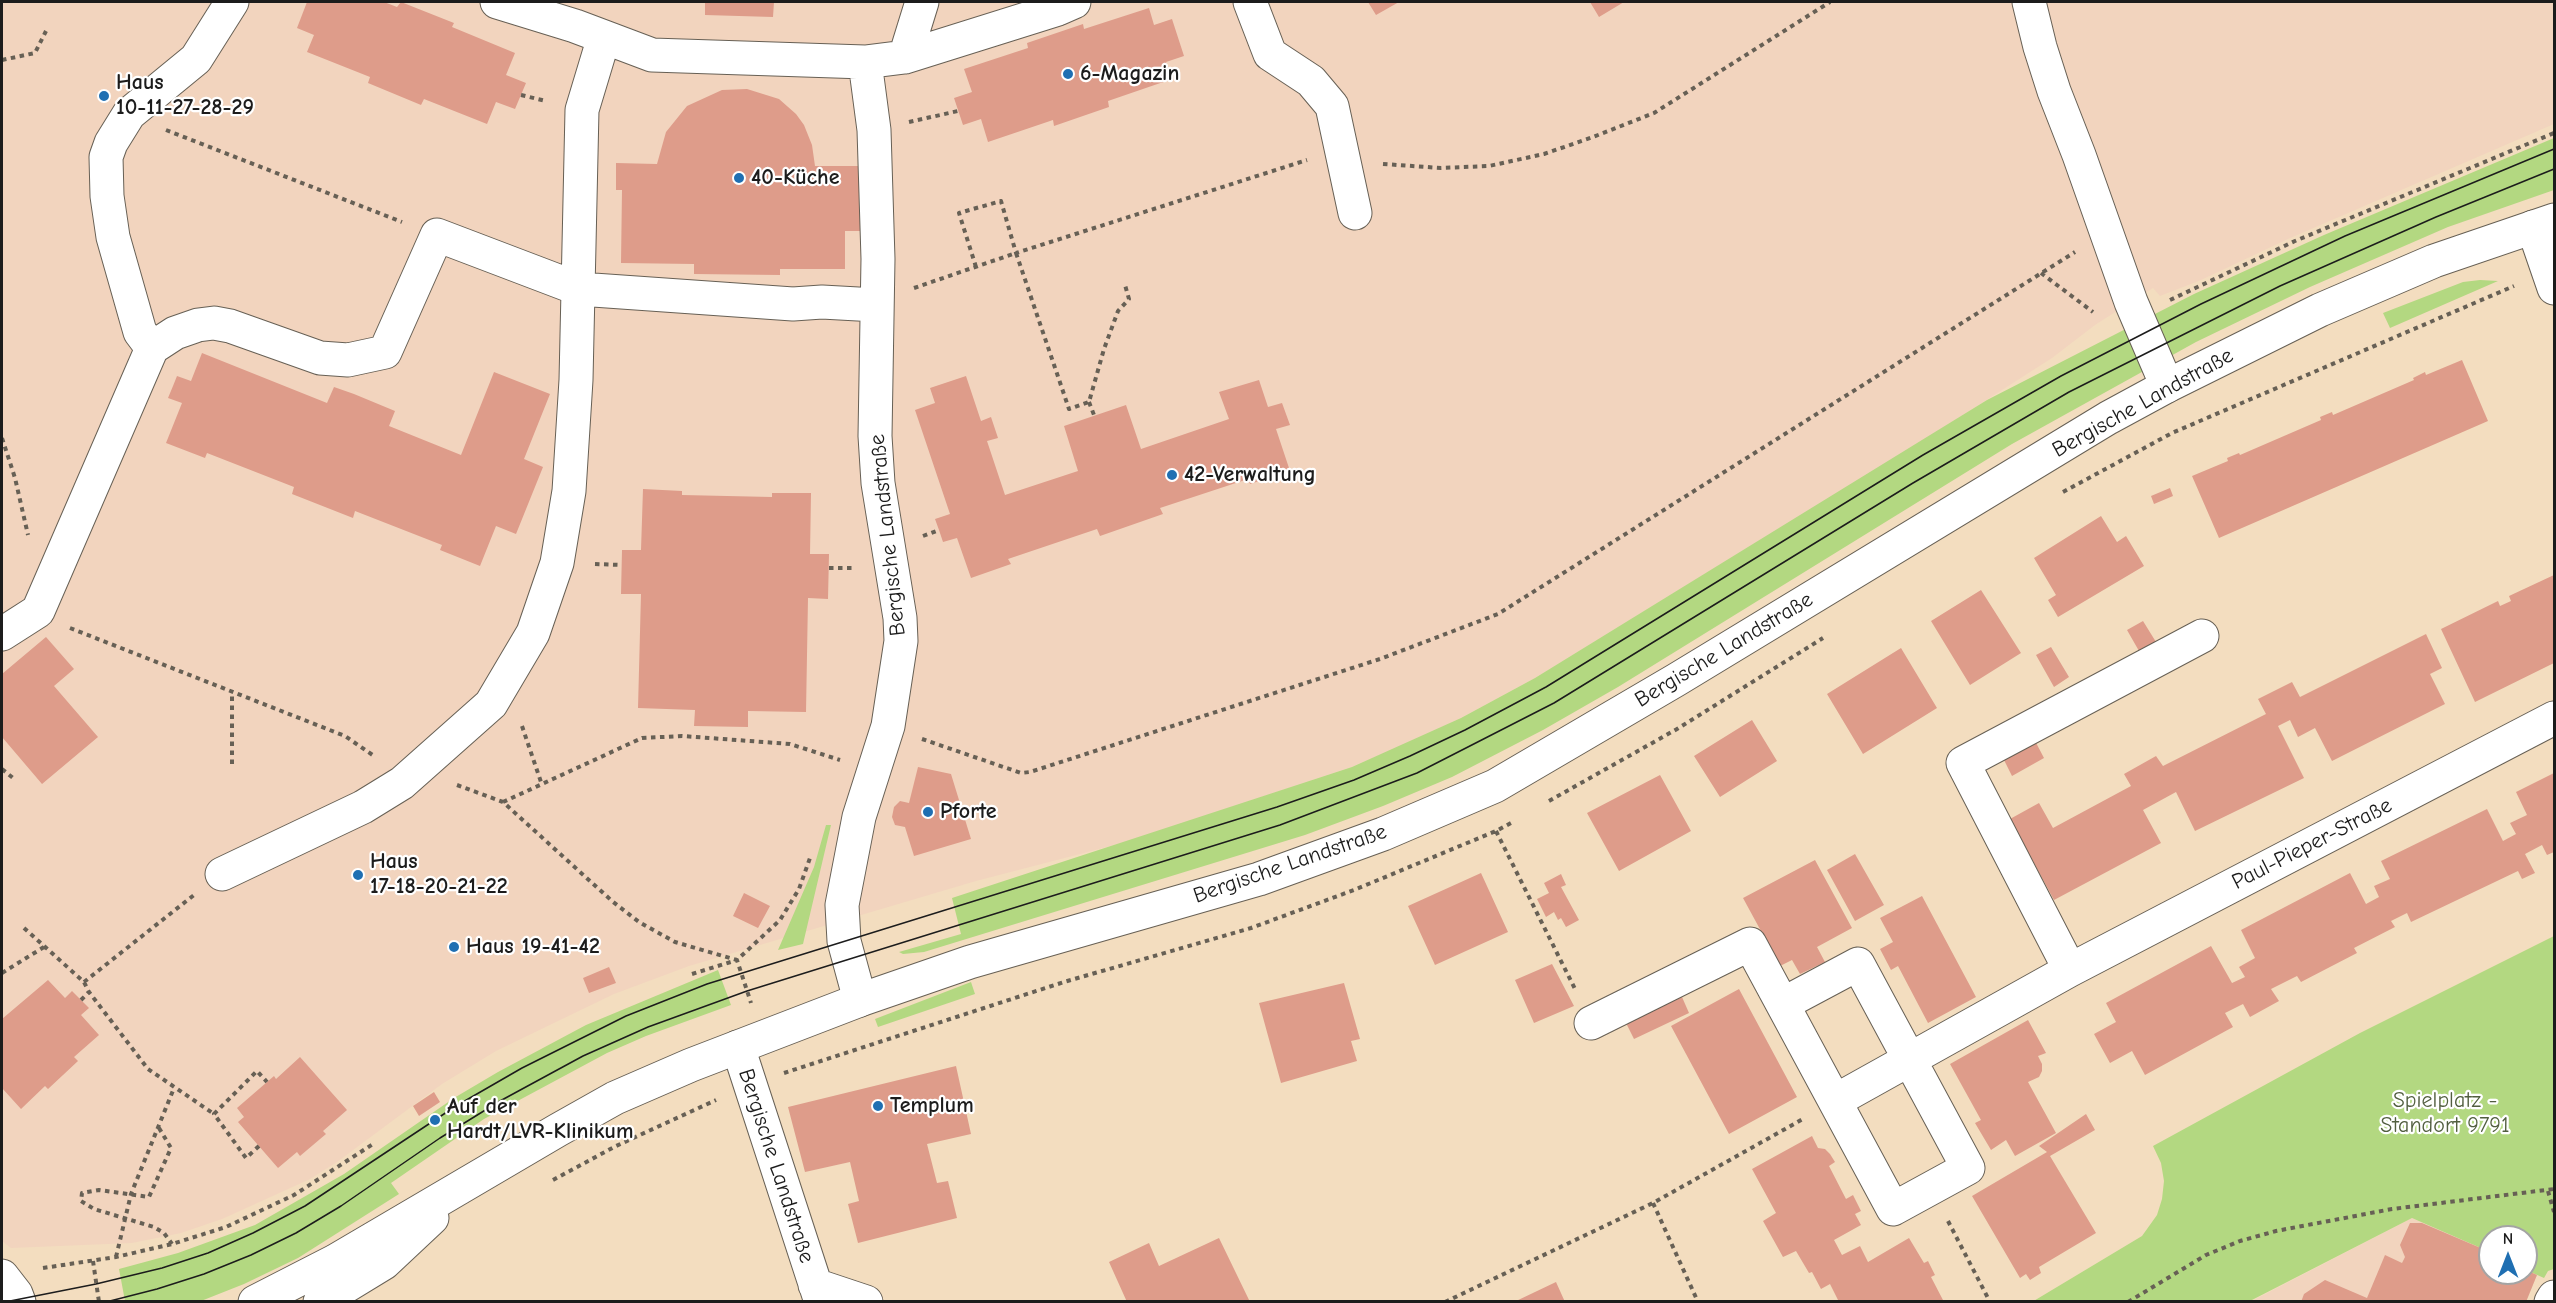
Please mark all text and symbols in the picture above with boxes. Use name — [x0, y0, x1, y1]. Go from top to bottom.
place label: 6-Magazin — [1080, 61, 1179, 87]
marker: 6-Magazin — [1061, 67, 1075, 81]
place label: Haus 10-11-27-28-29 — [116, 70, 254, 122]
marker: Haus 10-11-27-28-29 — [97, 89, 111, 103]
place label: 40-Küche — [751, 165, 839, 191]
marker: 40-Küche — [732, 171, 746, 185]
street label: Bergische Landstraße — [2048, 342, 2238, 464]
street label: Bergische Landstraße — [864, 433, 912, 637]
place label: 42-Verwaltung — [1184, 462, 1316, 488]
marker: 42-Verwaltung — [1165, 468, 1179, 482]
street label: Bergische Landstraße — [1630, 586, 1818, 714]
street label: Paul-Pieper-Straße — [2228, 792, 2396, 896]
place label: Pforte — [940, 799, 997, 825]
marker: Pforte — [921, 805, 935, 819]
street label: Bergische Landstraße — [1190, 819, 1390, 909]
place label: Haus 17-18-20-21-22 — [370, 849, 508, 900]
marker: Haus 17-18-20-21-22 — [351, 868, 365, 882]
place label: Haus 19-41-42 — [466, 934, 600, 960]
marker: Haus 19-41-42 — [447, 940, 461, 954]
street label: Bergische Landstraße — [732, 1066, 820, 1266]
park label: Spielplatz - Standort 9791 — [2380, 1088, 2510, 1140]
place label: Templum — [890, 1093, 974, 1119]
place label: Auf der Hardt/LVR-Klinikum — [447, 1094, 633, 1146]
marker: Templum — [871, 1099, 885, 1113]
marker: Auf der Hardt/LVR-Klinikum — [428, 1113, 442, 1127]
north arrow — [2478, 1225, 2538, 1285]
text: N — [2503, 1230, 2513, 1248]

